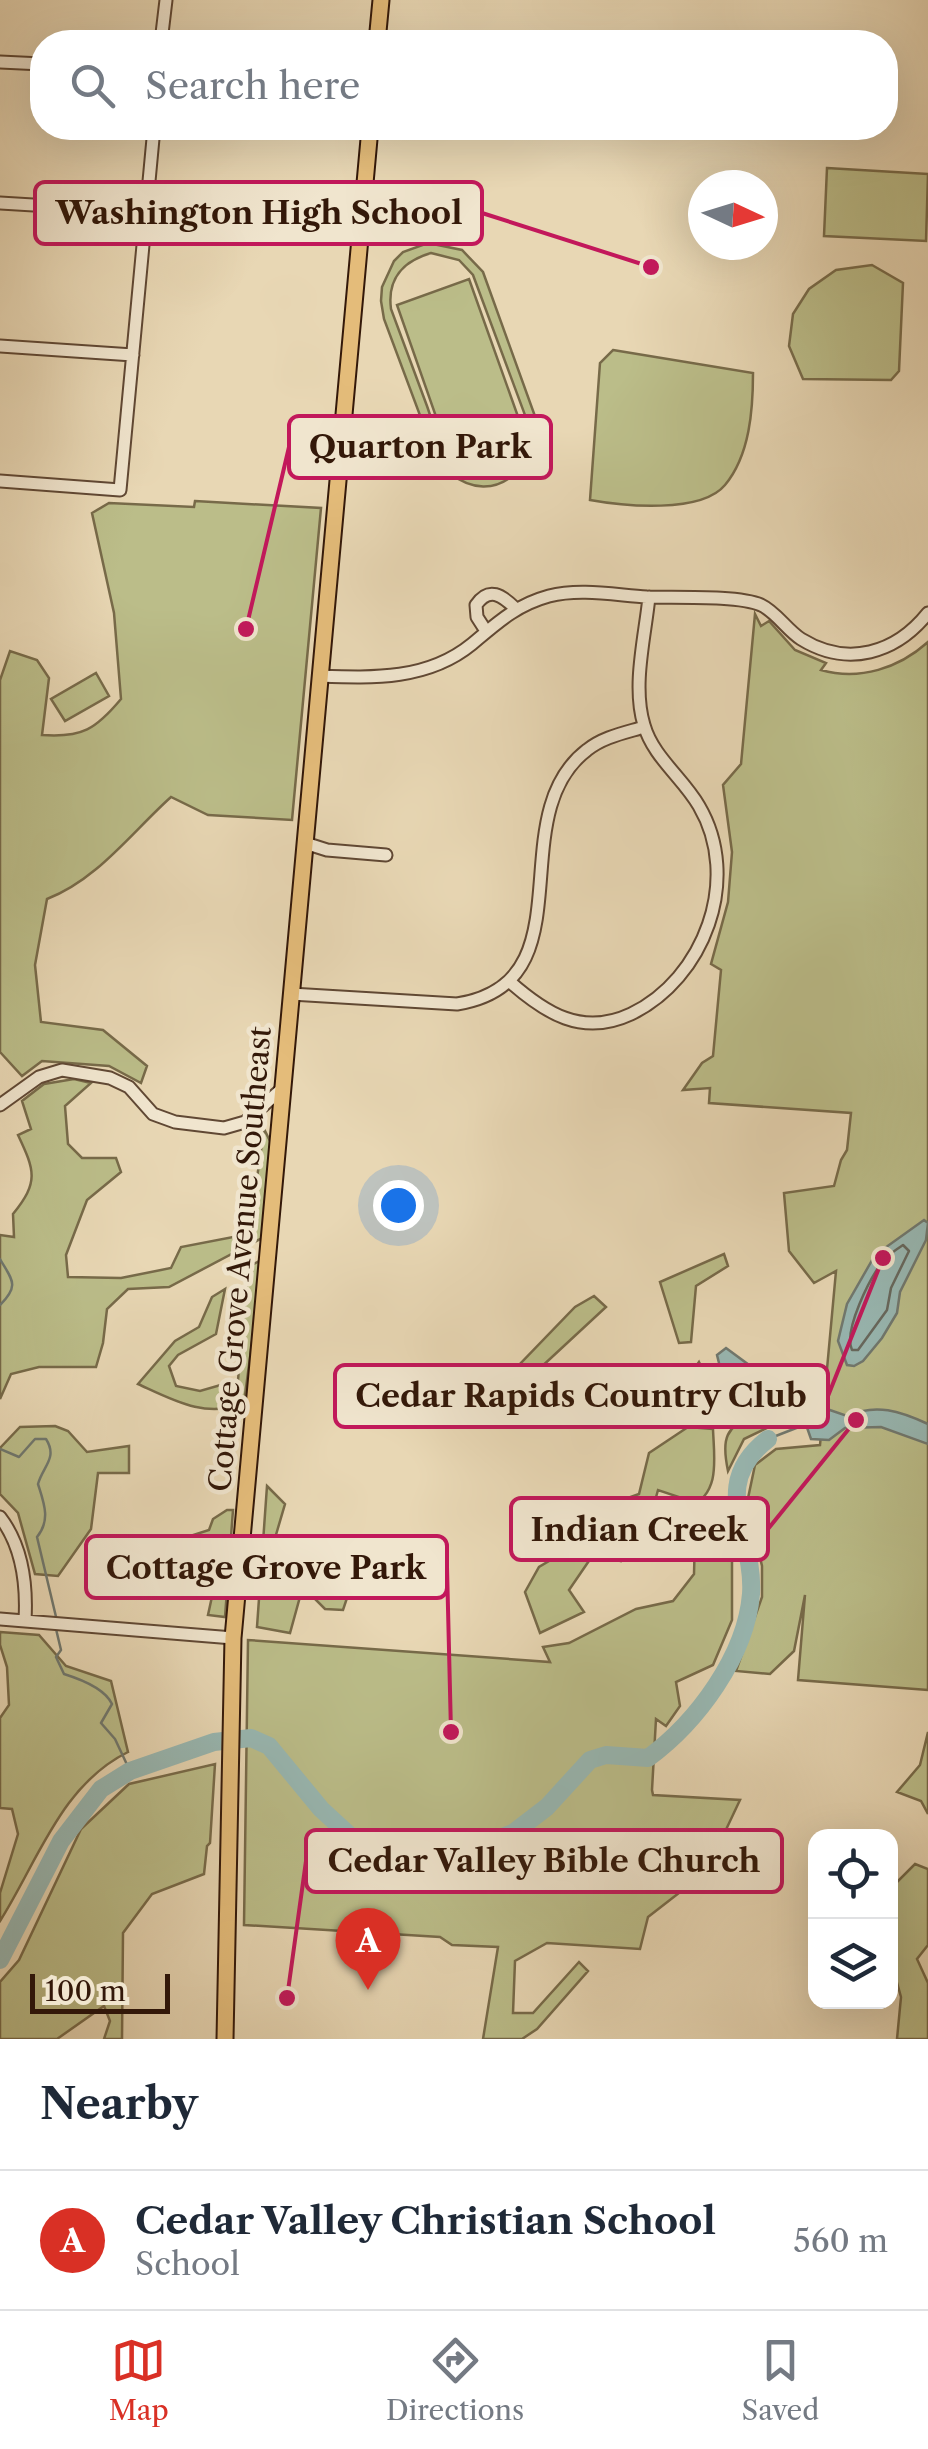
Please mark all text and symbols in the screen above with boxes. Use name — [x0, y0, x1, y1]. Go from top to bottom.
search box — [30, 30, 898, 140]
icon: search — [65, 58, 120, 113]
text: Search here — [145, 62, 360, 109]
north arrow — [688, 170, 778, 260]
callout: Washington High School — [35, 182, 482, 244]
text: Washington High School — [55, 193, 462, 232]
callout: Quarton Park — [289, 416, 551, 478]
text: Quarton Park — [309, 427, 532, 466]
street label: Cottage Grove Avenue Southeast — [201, 1024, 279, 1493]
your location — [373, 1180, 424, 1231]
callout: Cedar Rapids Country Club — [335, 1365, 828, 1427]
text: Cedar Rapids Country Club — [355, 1376, 807, 1415]
callout: Indian Creek — [511, 1498, 768, 1560]
text: Indian Creek — [531, 1510, 748, 1549]
callout: Cottage Grove Park — [86, 1536, 447, 1598]
text: Cottage Grove Park — [106, 1548, 427, 1587]
map controls — [808, 1829, 898, 2009]
button: locate — [808, 1829, 898, 1919]
callout: Cedar Valley Bible Church — [306, 1830, 782, 1892]
text: Cedar Valley Bible Church — [327, 1841, 761, 1880]
pin: A — [336, 1908, 400, 1990]
button: layers — [808, 1919, 898, 2009]
scale bar — [30, 1969, 170, 2014]
text: 100 m — [45, 1974, 126, 2008]
text: Nearby — [40, 2078, 198, 2130]
text: Cedar Valley Christian School — [135, 2197, 716, 2244]
text: A — [60, 2221, 85, 2260]
text: 560 m — [793, 2221, 888, 2260]
text: School — [135, 2244, 240, 2283]
tab: Map — [109, 2333, 169, 2427]
tab: Directions — [386, 2333, 524, 2427]
tab: Saved — [742, 2333, 819, 2427]

